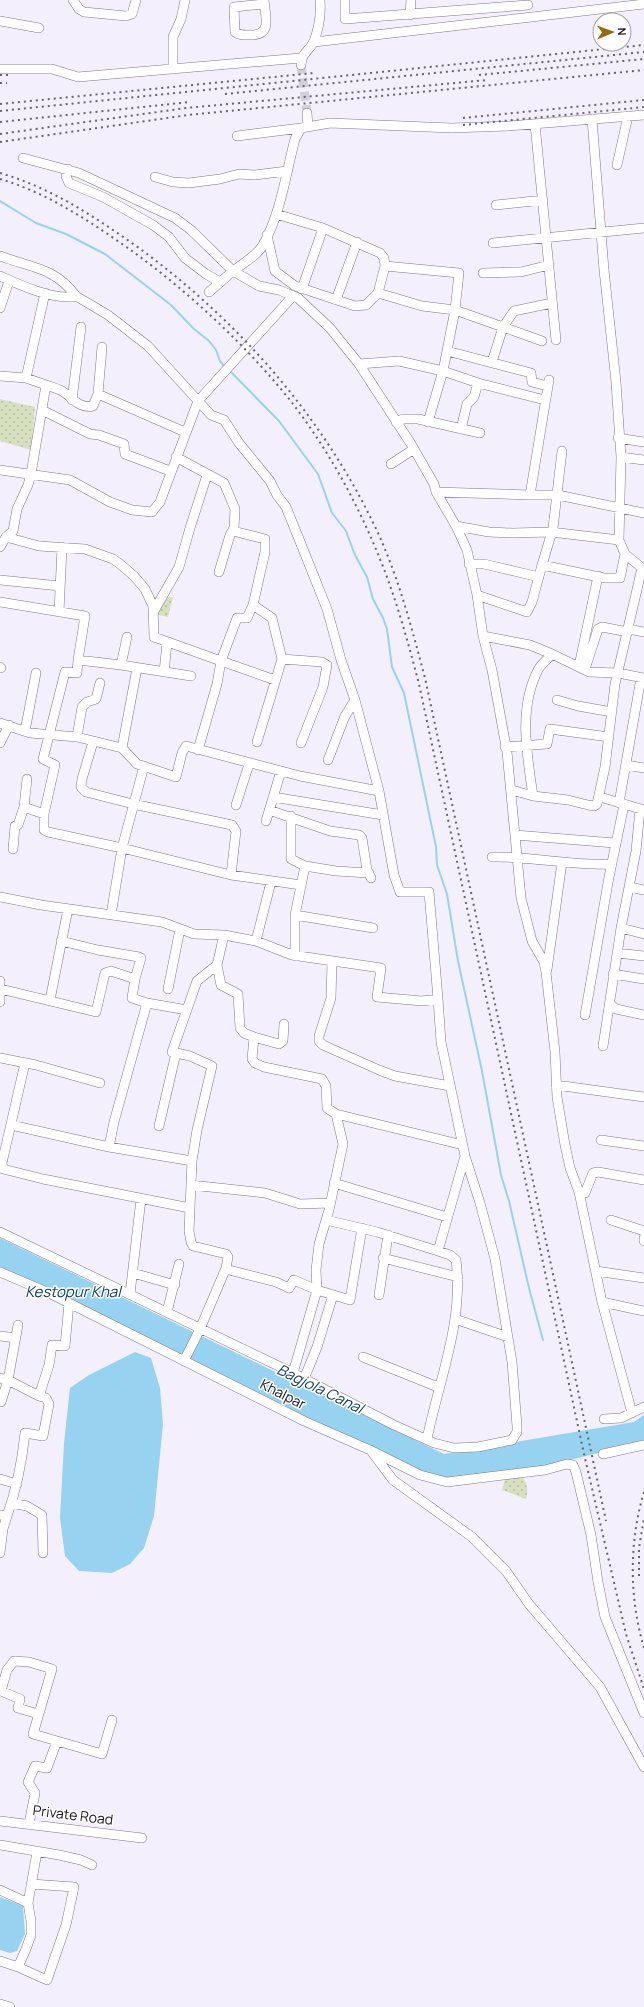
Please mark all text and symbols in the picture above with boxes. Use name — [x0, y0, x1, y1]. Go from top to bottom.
north arrow — [592, 12, 632, 52]
text: N — [615, 27, 630, 36]
water label: Kestopur Khal — [25, 1281, 123, 1302]
water label: Bagjola Canal — [274, 1359, 369, 1420]
street label: Khalpar — [257, 1374, 309, 1413]
street label: Private Road — [32, 1800, 114, 1829]

